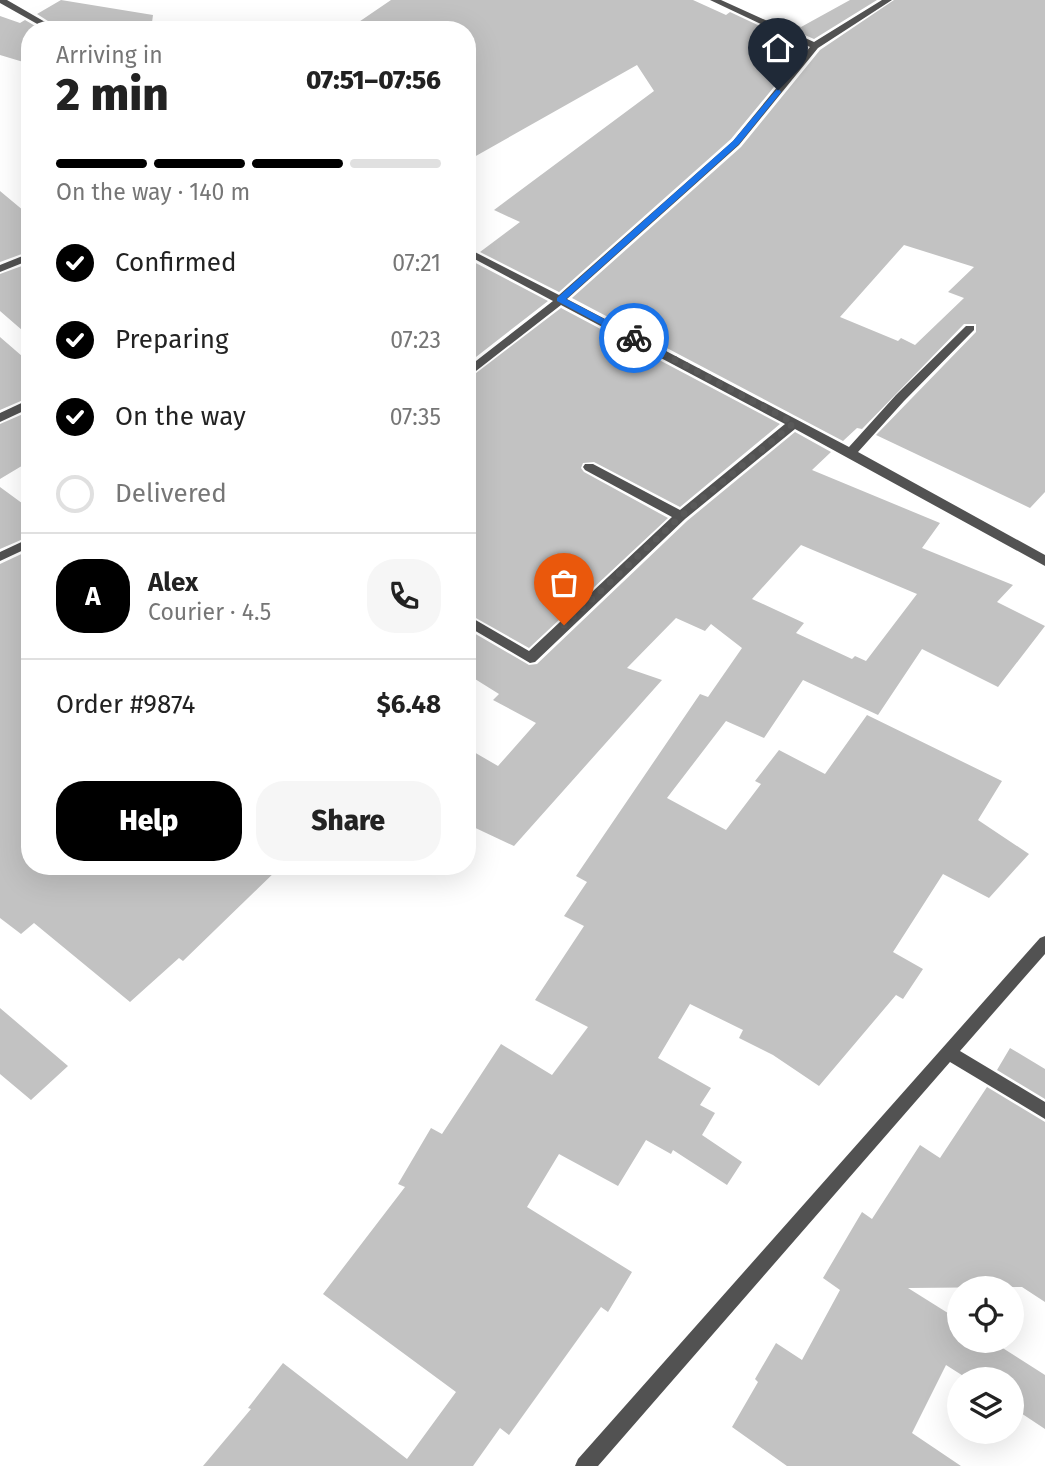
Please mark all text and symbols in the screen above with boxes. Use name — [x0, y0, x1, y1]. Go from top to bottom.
pin — [748, 18, 808, 90]
icon: home — [759, 29, 797, 67]
text: Arriving in — [56, 41, 163, 69]
text: 07:51–07:56 — [306, 65, 441, 96]
text: 2 min — [56, 67, 169, 122]
text: On the way · 140 m — [56, 178, 250, 206]
icon: check — [56, 244, 94, 282]
text: Confirmed — [115, 247, 236, 278]
text: 07:21 — [392, 249, 441, 277]
courier — [599, 303, 669, 373]
icon: bike — [615, 319, 653, 357]
icon: check — [56, 321, 94, 359]
text: Preparing — [115, 324, 228, 355]
text: 07:23 — [390, 326, 441, 354]
icon: check — [56, 398, 94, 436]
text: On the way — [115, 401, 246, 432]
text: 07:35 — [390, 403, 441, 431]
text: Delivered — [115, 478, 227, 509]
pin — [534, 553, 594, 625]
button: phone — [367, 559, 441, 633]
icon: bag — [545, 564, 583, 602]
text: Alex — [148, 567, 198, 598]
text: A — [85, 581, 101, 612]
text: Courier · 4.5 — [148, 598, 271, 626]
text: Order #9874 — [56, 689, 195, 720]
text: $6.48 — [377, 689, 441, 720]
button: Help — [56, 781, 242, 861]
button: Share — [256, 781, 441, 861]
map controls — [947, 1276, 1024, 1444]
button: locate — [947, 1276, 1024, 1353]
button: layers — [947, 1367, 1024, 1444]

